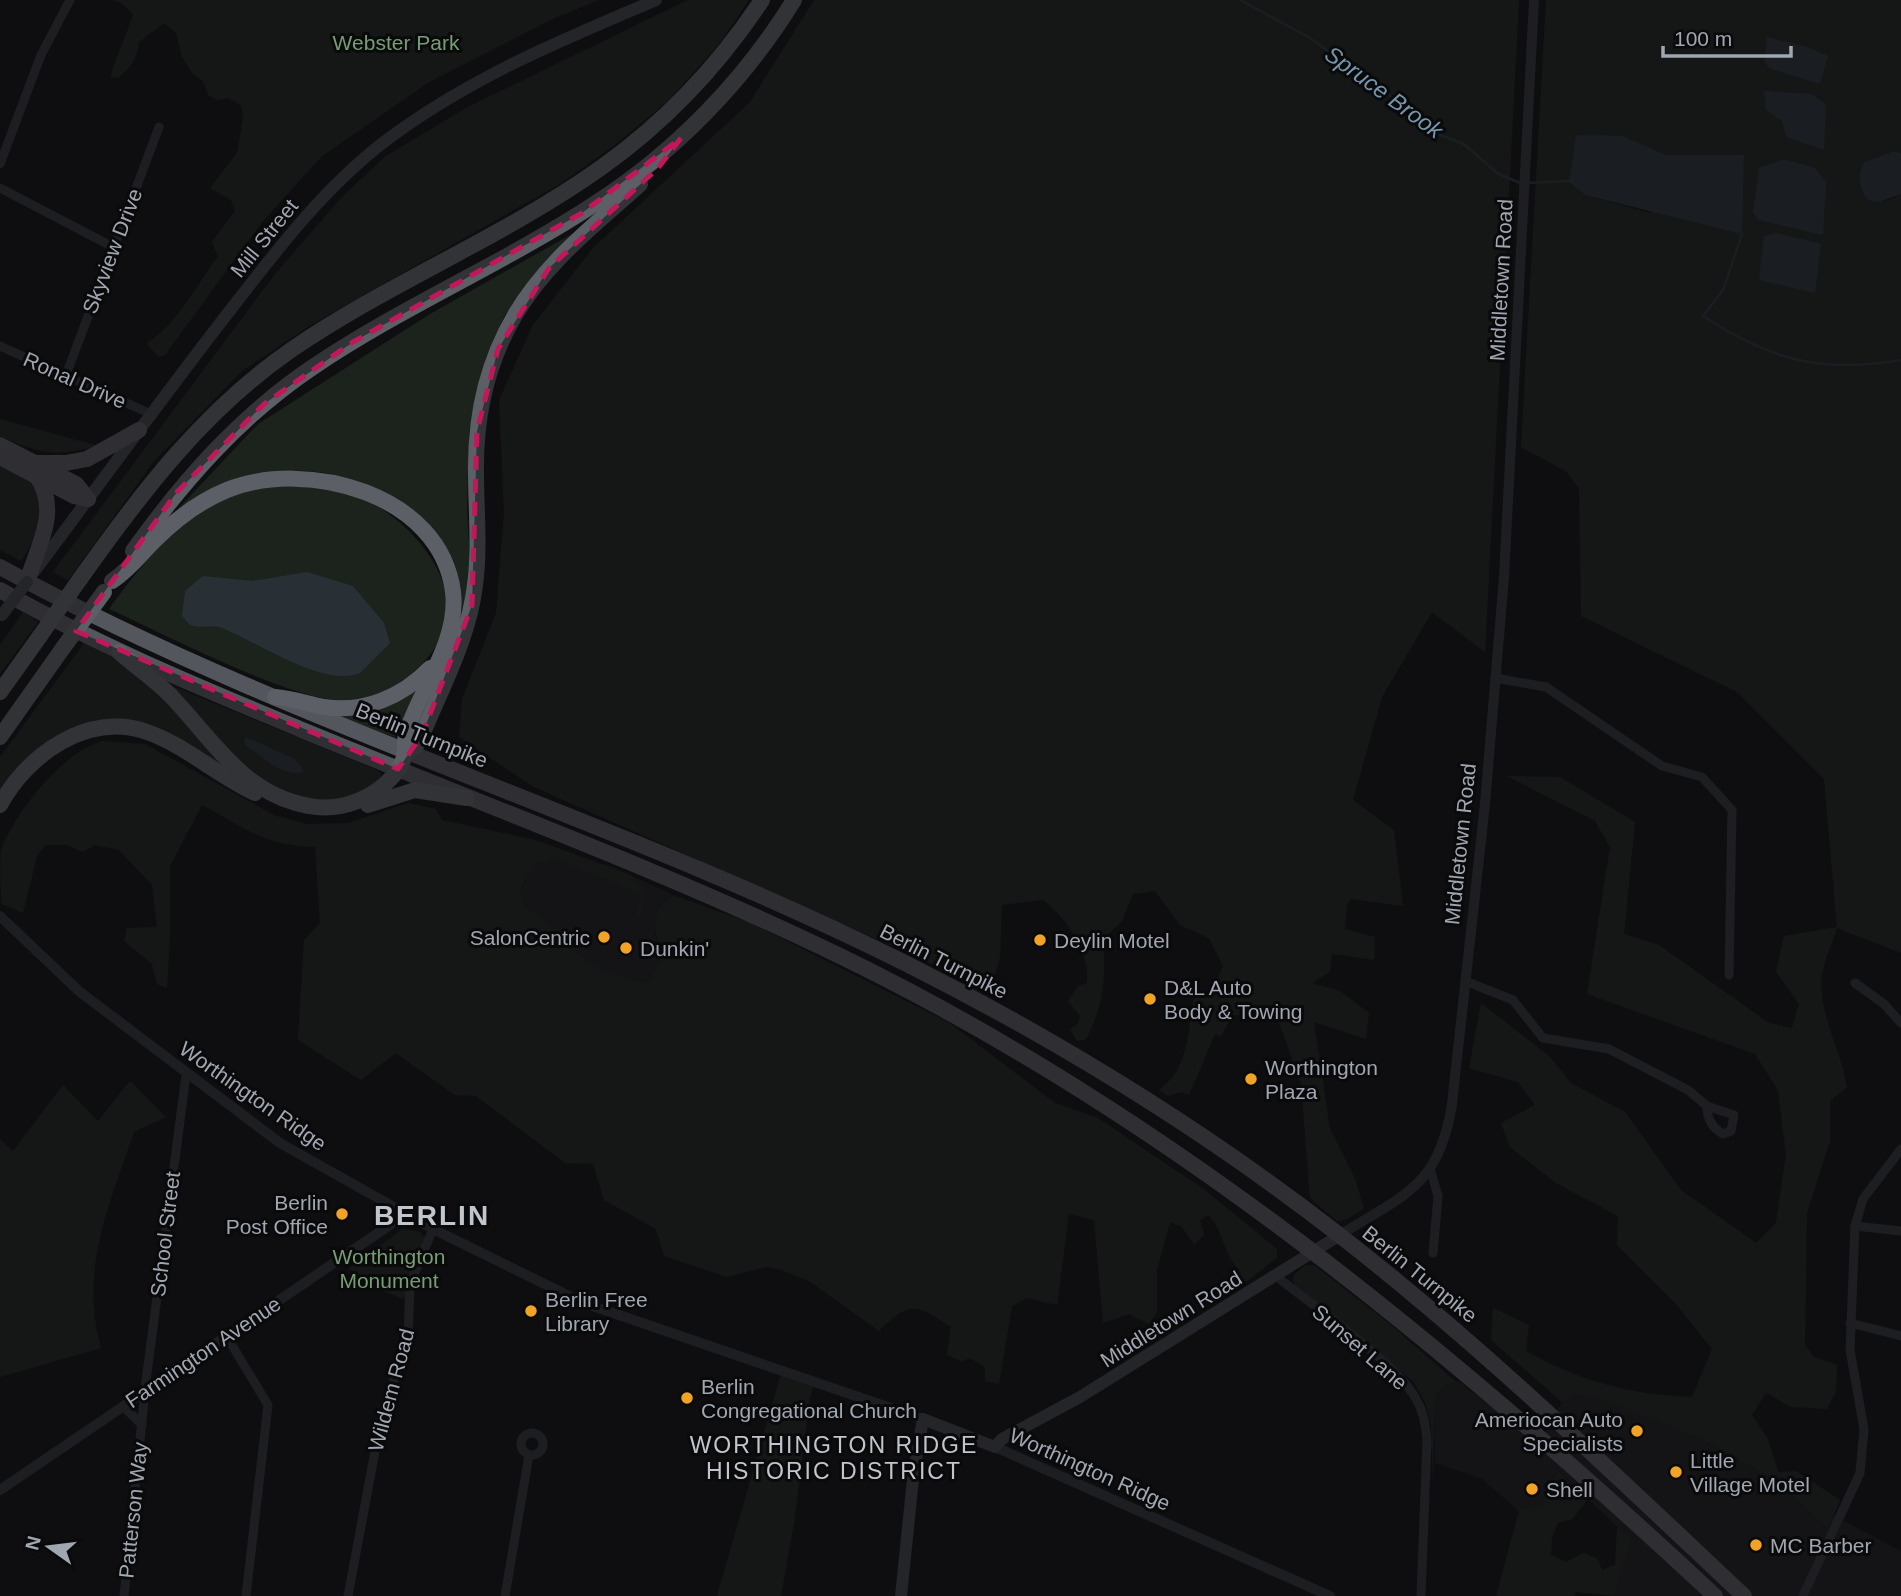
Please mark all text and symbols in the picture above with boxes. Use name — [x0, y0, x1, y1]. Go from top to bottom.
scale bar — [1663, 14, 1791, 58]
text: 100 m — [1674, 27, 1732, 50]
park label: Webster Park — [333, 31, 460, 54]
water label: Spruce Brook — [1320, 41, 1449, 144]
street label: Skyview Drive — [78, 185, 146, 317]
street label: Mill Street — [226, 194, 302, 282]
street label: Middletown Road — [1485, 198, 1517, 362]
street label: Ronal Drive — [20, 347, 130, 413]
street label: Berlin Turnpike — [353, 698, 491, 772]
street label: Middletown Road — [1440, 762, 1480, 926]
street label: Berlin Turnpike — [876, 919, 1012, 1003]
place label: SalonCentric — [470, 926, 590, 949]
marker: SalonCentric — [596, 929, 612, 945]
place label: Deylin Motel — [1054, 929, 1170, 952]
marker: Deylin Motel — [1032, 932, 1048, 948]
place label: Dunkin' — [640, 937, 709, 960]
marker: Dunkin' — [618, 940, 634, 956]
place label: D&L Auto Body & Towing — [1164, 976, 1303, 1023]
marker: D&L Auto Body & Towing — [1142, 991, 1158, 1007]
street label: Worthington Ridge — [175, 1037, 331, 1155]
place label: Worthington Plaza — [1265, 1056, 1378, 1103]
marker: Worthington Plaza — [1243, 1071, 1259, 1087]
street label: School Street — [146, 1170, 184, 1298]
place label: Berlin Post Office — [226, 1191, 328, 1238]
district label: BERLIN — [374, 1200, 490, 1231]
marker: Berlin Post Office — [334, 1206, 350, 1222]
street label: Berlin Turnpike — [1358, 1221, 1482, 1327]
park label: Worthington Monument — [333, 1245, 445, 1292]
street label: Middletown Road — [1096, 1266, 1246, 1372]
place label: Berlin Free Library — [545, 1288, 648, 1335]
street label: Farmington Avenue — [121, 1292, 285, 1412]
street label: Sunset Lane — [1308, 1300, 1412, 1394]
marker: Berlin Free Library — [523, 1303, 539, 1319]
street label: Wildem Road — [364, 1326, 418, 1454]
place label: Berlin Congregational Church — [701, 1375, 917, 1422]
marker: Berlin Congregational Church — [679, 1390, 695, 1406]
place label: Ameriocan Auto Specialists — [1475, 1408, 1623, 1455]
street label: Worthington Ridge — [1006, 1423, 1174, 1515]
marker: Ameriocan Auto Specialists — [1629, 1423, 1645, 1439]
district label: WORTHINGTON RIDGE HISTORIC DISTRICT — [690, 1432, 978, 1484]
street label: Patterson Way — [114, 1440, 152, 1579]
place label: Little Village Motel — [1690, 1449, 1810, 1496]
marker: Little Village Motel — [1668, 1464, 1684, 1480]
place label: Shell — [1546, 1478, 1593, 1501]
marker: Shell — [1524, 1481, 1540, 1497]
north arrow — [14, 1512, 84, 1582]
text: N — [21, 1534, 45, 1552]
place label: MC Barber — [1770, 1534, 1872, 1557]
marker: MC Barber — [1748, 1537, 1764, 1553]

